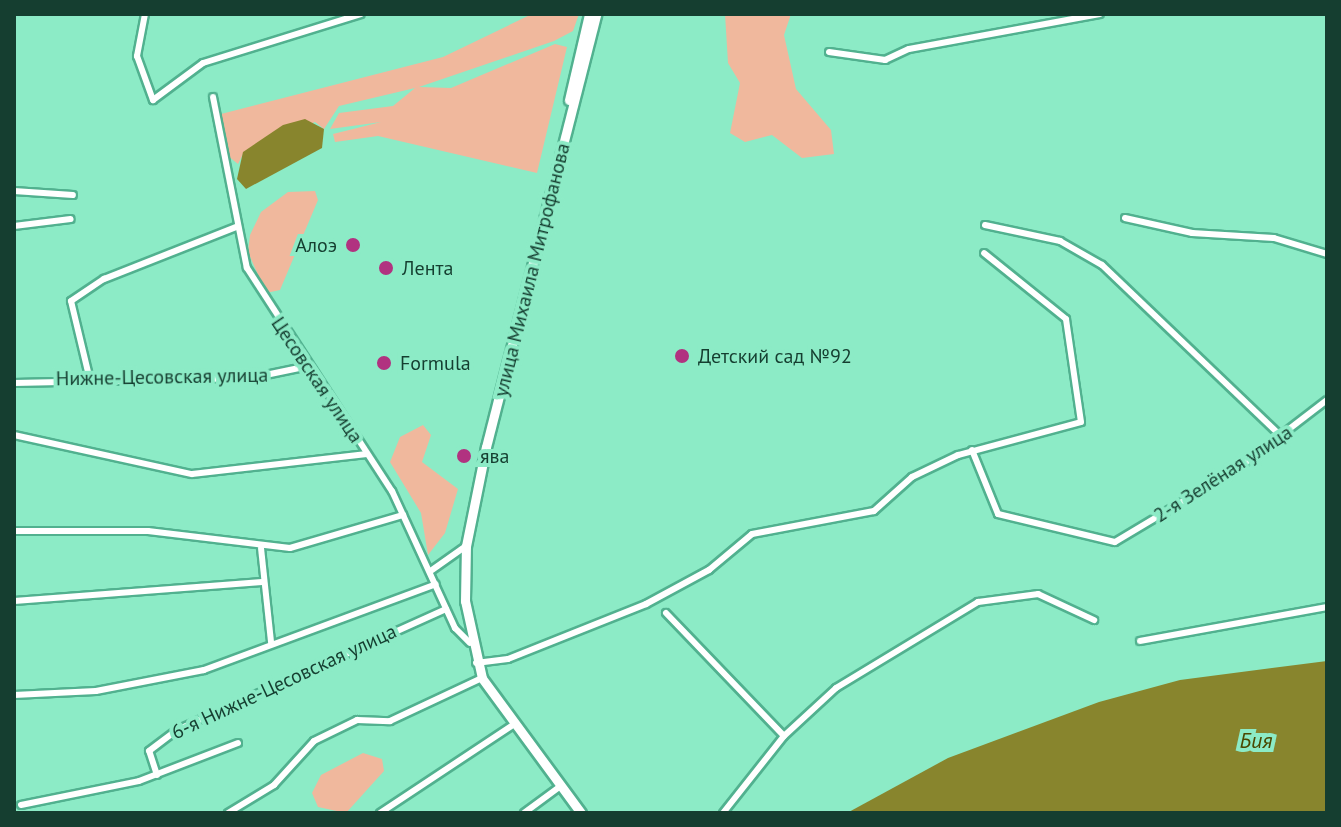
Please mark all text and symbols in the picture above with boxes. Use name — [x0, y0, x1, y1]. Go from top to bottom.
street label: улица Михаила Митрофанова — [489, 141, 575, 399]
place label: Алоэ — [295, 233, 337, 257]
marker: Алоэ — [344, 236, 362, 254]
place label: Лента — [402, 256, 453, 280]
marker: Лента — [377, 259, 395, 277]
street label: Цесовская улица — [266, 312, 368, 448]
place label: Детский сад №92 — [698, 344, 852, 368]
marker: Детский сад №92 — [673, 347, 691, 365]
place label: Formula — [400, 351, 471, 375]
marker: Formula — [375, 354, 393, 372]
street label: Нижне-Цесовская улица — [56, 363, 268, 391]
street label: 2-я Зелёная улица — [1149, 420, 1297, 528]
place label: ява — [480, 444, 509, 468]
marker: ява — [455, 447, 473, 465]
street label: 6-я Нижне-Цесовская улица — [168, 619, 400, 745]
water label: Бия — [1239, 728, 1273, 754]

